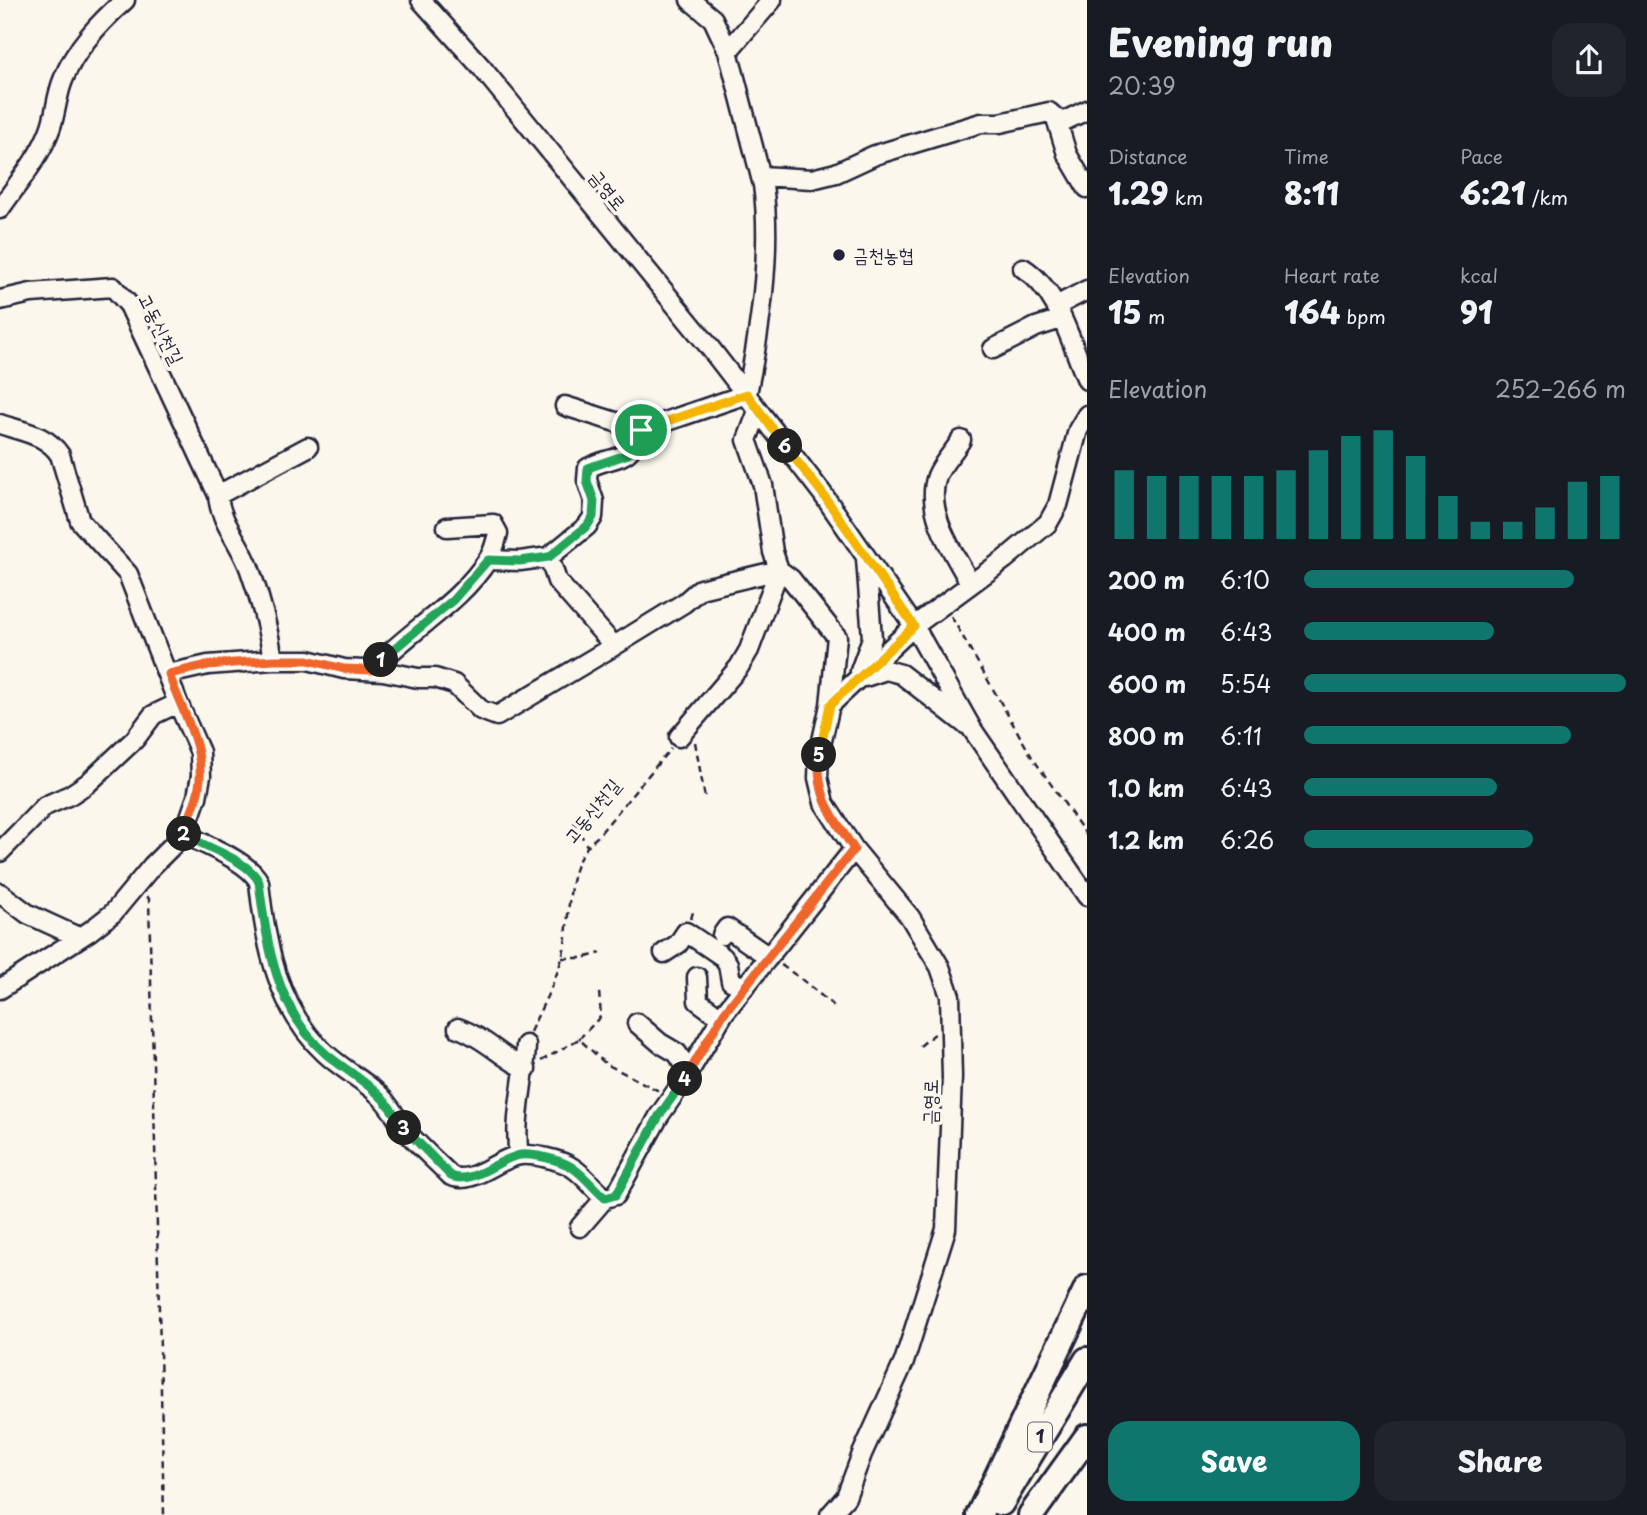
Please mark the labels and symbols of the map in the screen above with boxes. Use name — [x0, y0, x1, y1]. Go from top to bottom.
street label: 금영로 — [583, 163, 634, 216]
place label: 금천농협 — [853, 240, 914, 268]
marker: 금천농협 — [831, 247, 847, 263]
street label: 고동신천길 — [132, 288, 192, 369]
pin — [611, 400, 671, 460]
pin: 6 — [768, 428, 802, 464]
pin: 1 — [364, 642, 398, 678]
pin: 5 — [802, 738, 836, 772]
street label: 고동신천길 — [556, 772, 626, 849]
pin: 2 — [166, 816, 202, 852]
pin: 4 — [668, 1062, 702, 1096]
street label: 금영로 — [915, 1079, 943, 1125]
pin: 3 — [386, 1110, 422, 1146]
road number: 1 — [1028, 1422, 1052, 1452]

